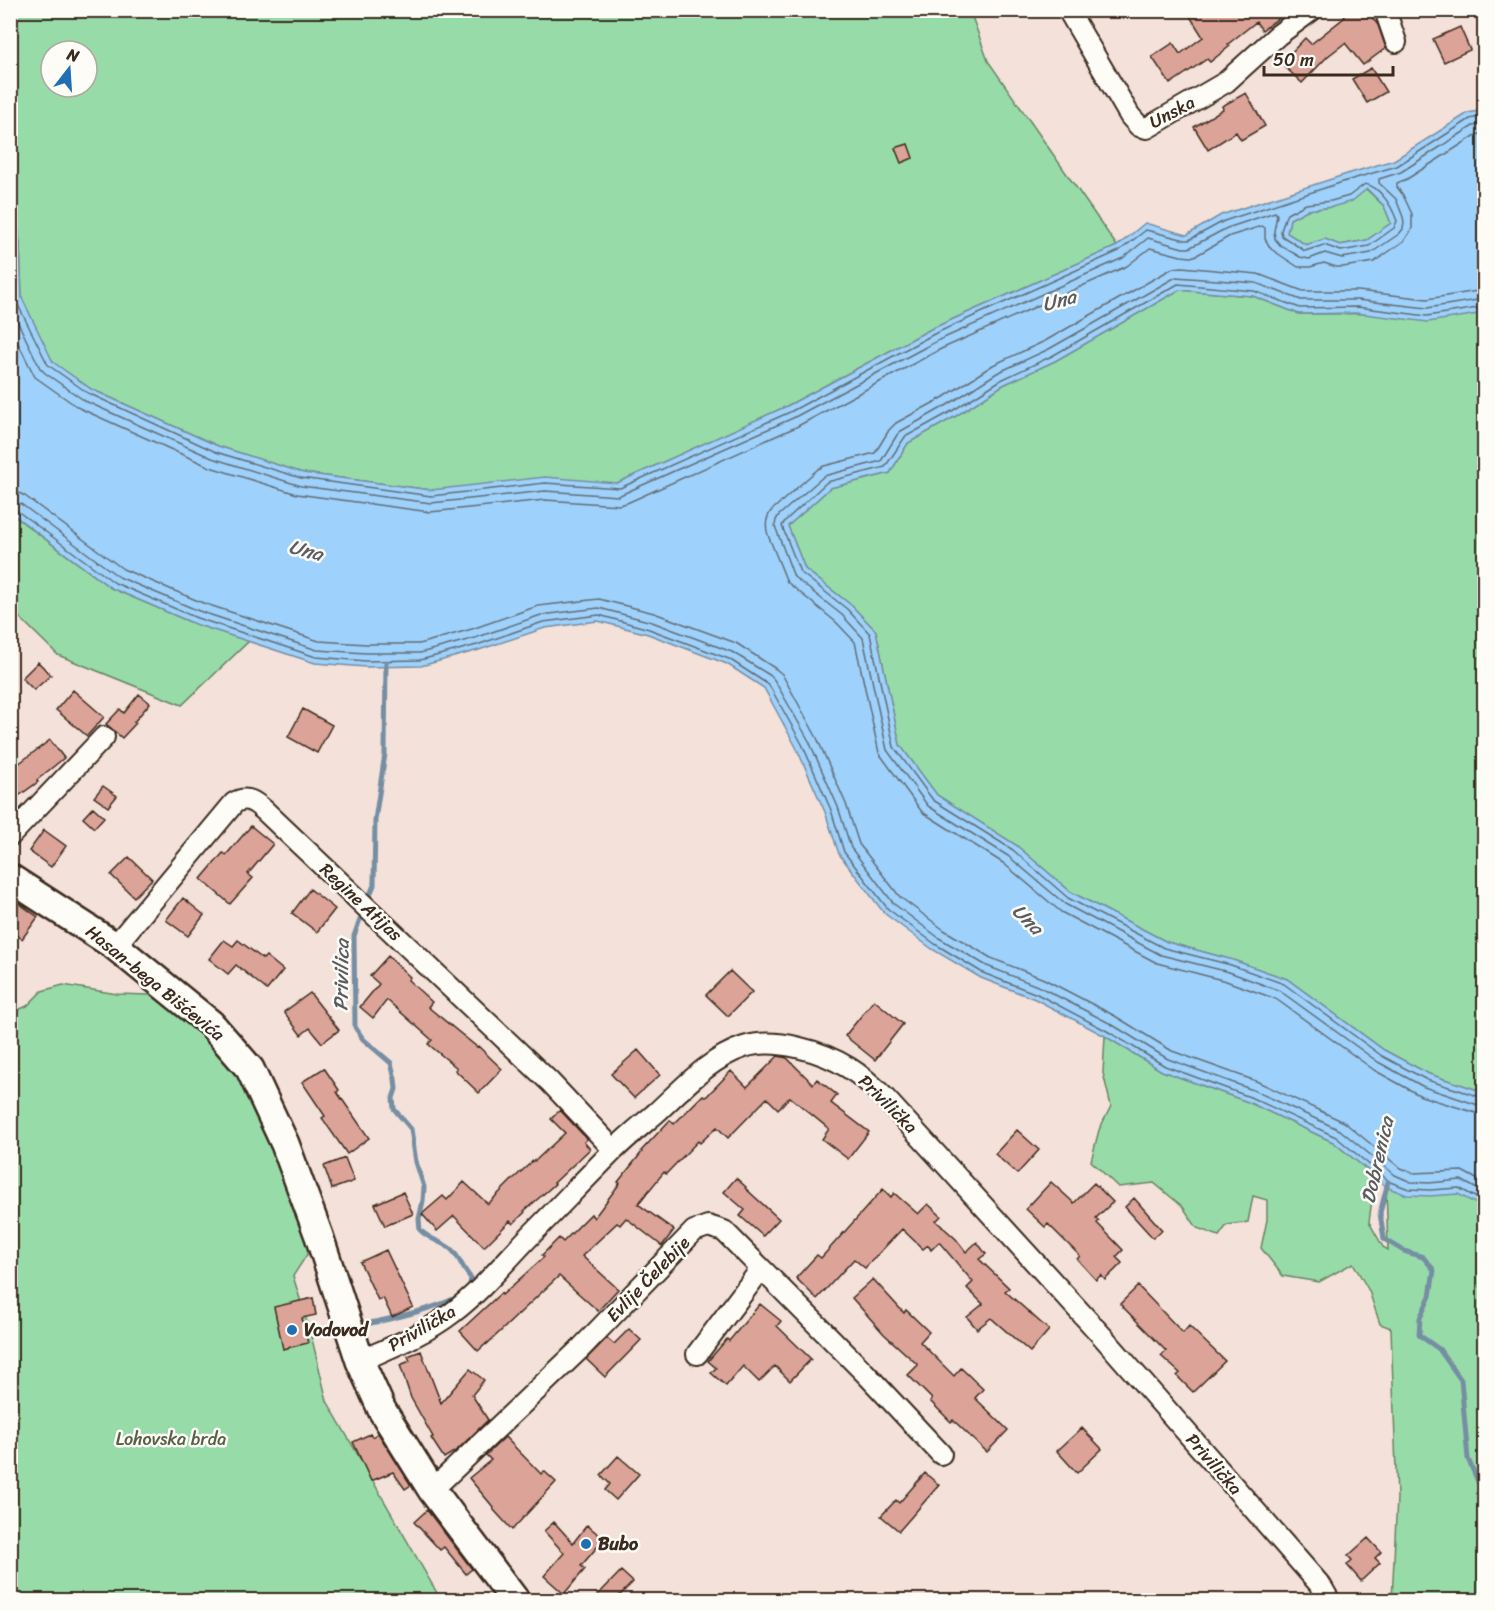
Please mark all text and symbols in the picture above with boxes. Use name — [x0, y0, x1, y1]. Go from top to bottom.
north arrow — [39, 39, 99, 99]
text: N — [63, 39, 84, 71]
scale bar — [1264, 39, 1393, 77]
text: 50 m — [1273, 44, 1314, 76]
street label: Unska — [1143, 86, 1201, 138]
water label: Una — [1038, 279, 1082, 322]
water label: Una — [285, 529, 329, 572]
street label: Regine Atijas — [312, 855, 411, 950]
water label: Una — [1003, 895, 1053, 945]
street label: Hasan-bega Bišćevića — [78, 916, 233, 1050]
water label: Privilica — [323, 937, 360, 1011]
street label: Privilička — [850, 1066, 926, 1142]
water label: Dobrenica — [1351, 1111, 1405, 1207]
street label: Evlije Čelebije — [598, 1228, 698, 1330]
street label: Privilička — [382, 1296, 462, 1360]
place label: Vodovod — [304, 1314, 369, 1346]
marker: Vodovod — [285, 1323, 299, 1337]
park label: Lohovska brda — [116, 1423, 226, 1455]
street label: Privilička — [1178, 1425, 1250, 1503]
place label: Bubo — [598, 1528, 639, 1560]
marker: Bubo — [579, 1537, 593, 1551]

